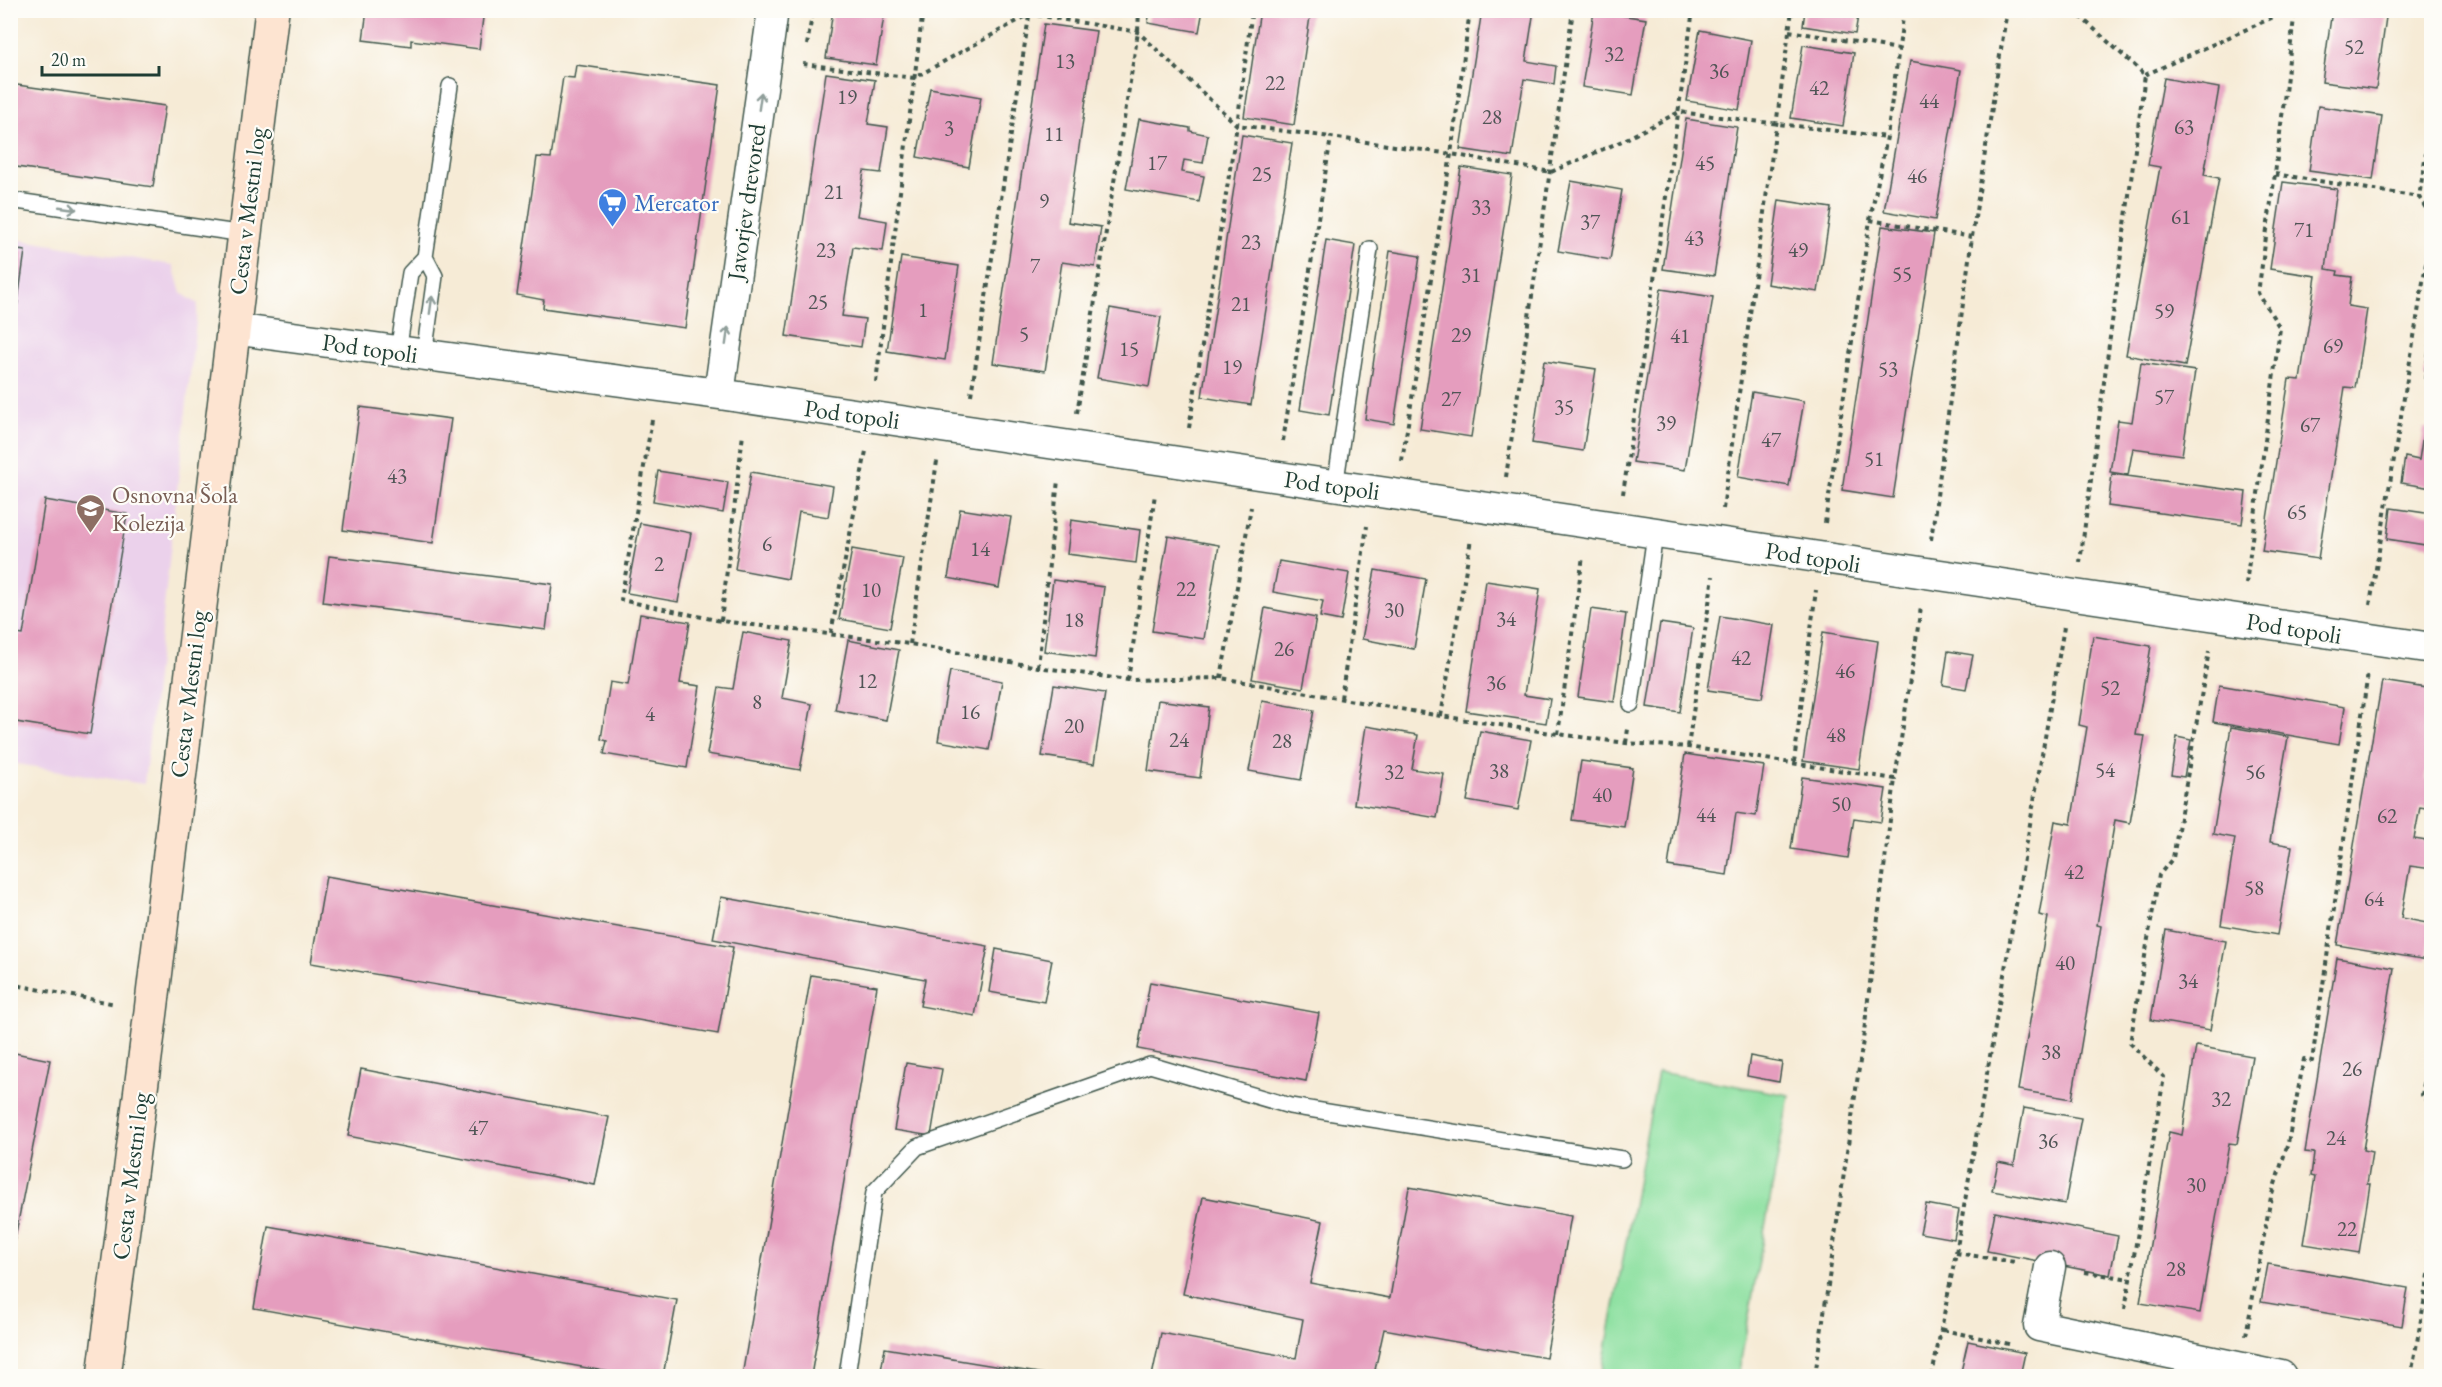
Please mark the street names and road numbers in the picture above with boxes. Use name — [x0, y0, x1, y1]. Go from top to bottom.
street label: Javorjev drevored — [719, 121, 772, 284]
street label: Cesta v Mestni log — [221, 125, 273, 297]
street label: Pod topoli — [320, 326, 420, 370]
street label: Pod topoli — [802, 392, 902, 436]
street label: Pod topoli — [1282, 463, 1382, 507]
street label: Pod topoli — [1763, 534, 1863, 580]
street label: Pod topoli — [2244, 605, 2344, 651]
street label: Cesta v Mestni log — [162, 608, 214, 780]
street label: Cesta v Mestni log — [104, 1090, 156, 1262]

